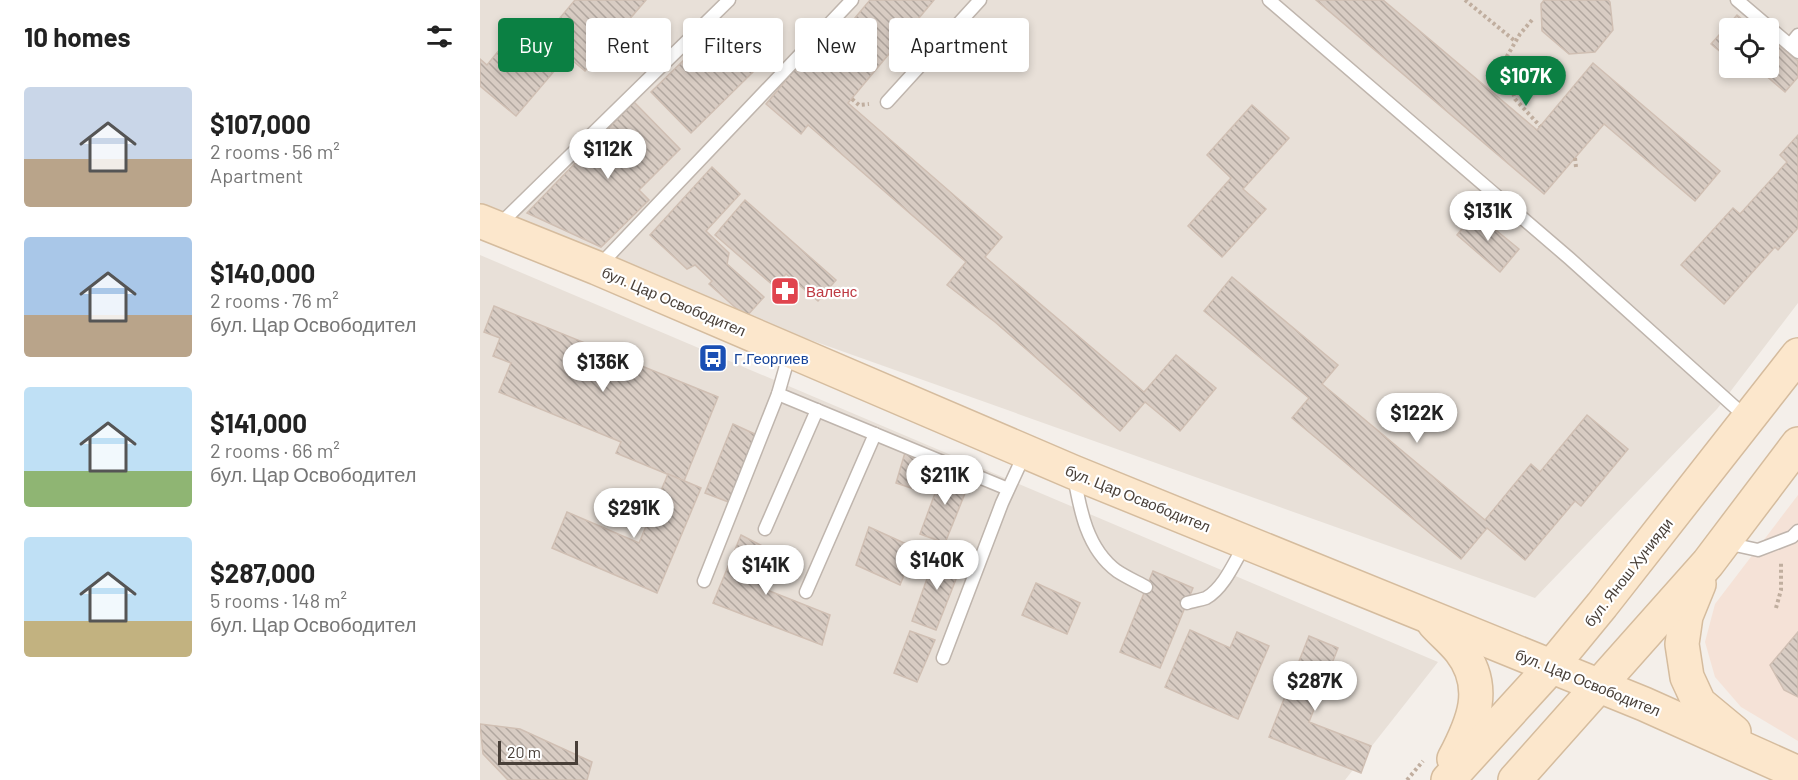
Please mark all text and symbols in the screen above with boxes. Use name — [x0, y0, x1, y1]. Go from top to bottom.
chip: Buy — [498, 18, 574, 72]
chip: Rent — [586, 18, 671, 72]
chip: Filters — [683, 18, 783, 72]
chip: New — [795, 18, 877, 72]
chip: Apartment — [889, 18, 1029, 72]
map controls — [1719, 18, 1779, 78]
button: locate — [1719, 18, 1779, 78]
icon: filters — [423, 20, 456, 53]
text: 10 homes — [24, 21, 131, 52]
pin: $107K — [1484, 56, 1568, 107]
text: $107K — [1500, 63, 1552, 87]
text: $107,000 — [210, 108, 311, 139]
icon: home — [72, 111, 144, 183]
pin: $112K — [566, 129, 650, 180]
text: $112K — [583, 136, 633, 160]
text: 2 rooms · 56 m² — [210, 139, 340, 163]
text: Apartment — [210, 163, 303, 187]
pin: $131K — [1446, 191, 1530, 242]
text: $131K — [1464, 198, 1512, 222]
text: $140,000 — [210, 257, 315, 288]
icon: home — [72, 261, 144, 333]
street label: бул. Цар Освободител — [599, 262, 749, 340]
pharmacy icon: Валенс — [769, 275, 801, 307]
place label: Валенс — [806, 282, 858, 300]
text: 2 rooms · 76 m² — [210, 288, 339, 312]
text: бул. Цар Освободител — [210, 312, 416, 336]
pin: $136K — [561, 342, 645, 393]
bus stop icon: Г.Георгиев — [697, 342, 729, 374]
text: $136K — [577, 349, 629, 373]
place label: Г.Георгиев — [734, 349, 809, 367]
pin: $122K — [1375, 393, 1459, 444]
text: $122K — [1390, 400, 1444, 424]
text: $141,000 — [210, 407, 307, 438]
icon: home — [72, 411, 144, 483]
text: 2 rooms · 66 m² — [210, 438, 340, 462]
pin: $211K — [903, 455, 987, 506]
street label: бул. Цар Освободител — [1063, 461, 1213, 535]
text: бул. Цар Освободител — [210, 462, 416, 486]
text: $211K — [920, 462, 970, 486]
pin: $291K — [592, 488, 676, 539]
text: $291K — [608, 495, 660, 519]
street label: бул. Янош Хунияди — [1580, 514, 1676, 630]
pin: $140K — [895, 540, 979, 591]
pin: $141K — [724, 545, 808, 596]
text: $140K — [910, 547, 964, 571]
text: $141K — [742, 552, 790, 576]
text: $287,000 — [210, 557, 315, 588]
icon: home — [72, 561, 144, 633]
text: 5 rooms · 148 m² — [210, 588, 347, 612]
text: бул. Цар Освободител — [210, 612, 416, 636]
street label: бул. Цар Освободител — [1513, 645, 1663, 719]
pin: $287K — [1273, 661, 1357, 712]
text: $287K — [1287, 668, 1343, 692]
scale bar — [498, 738, 578, 766]
text: 20 m — [507, 742, 541, 761]

